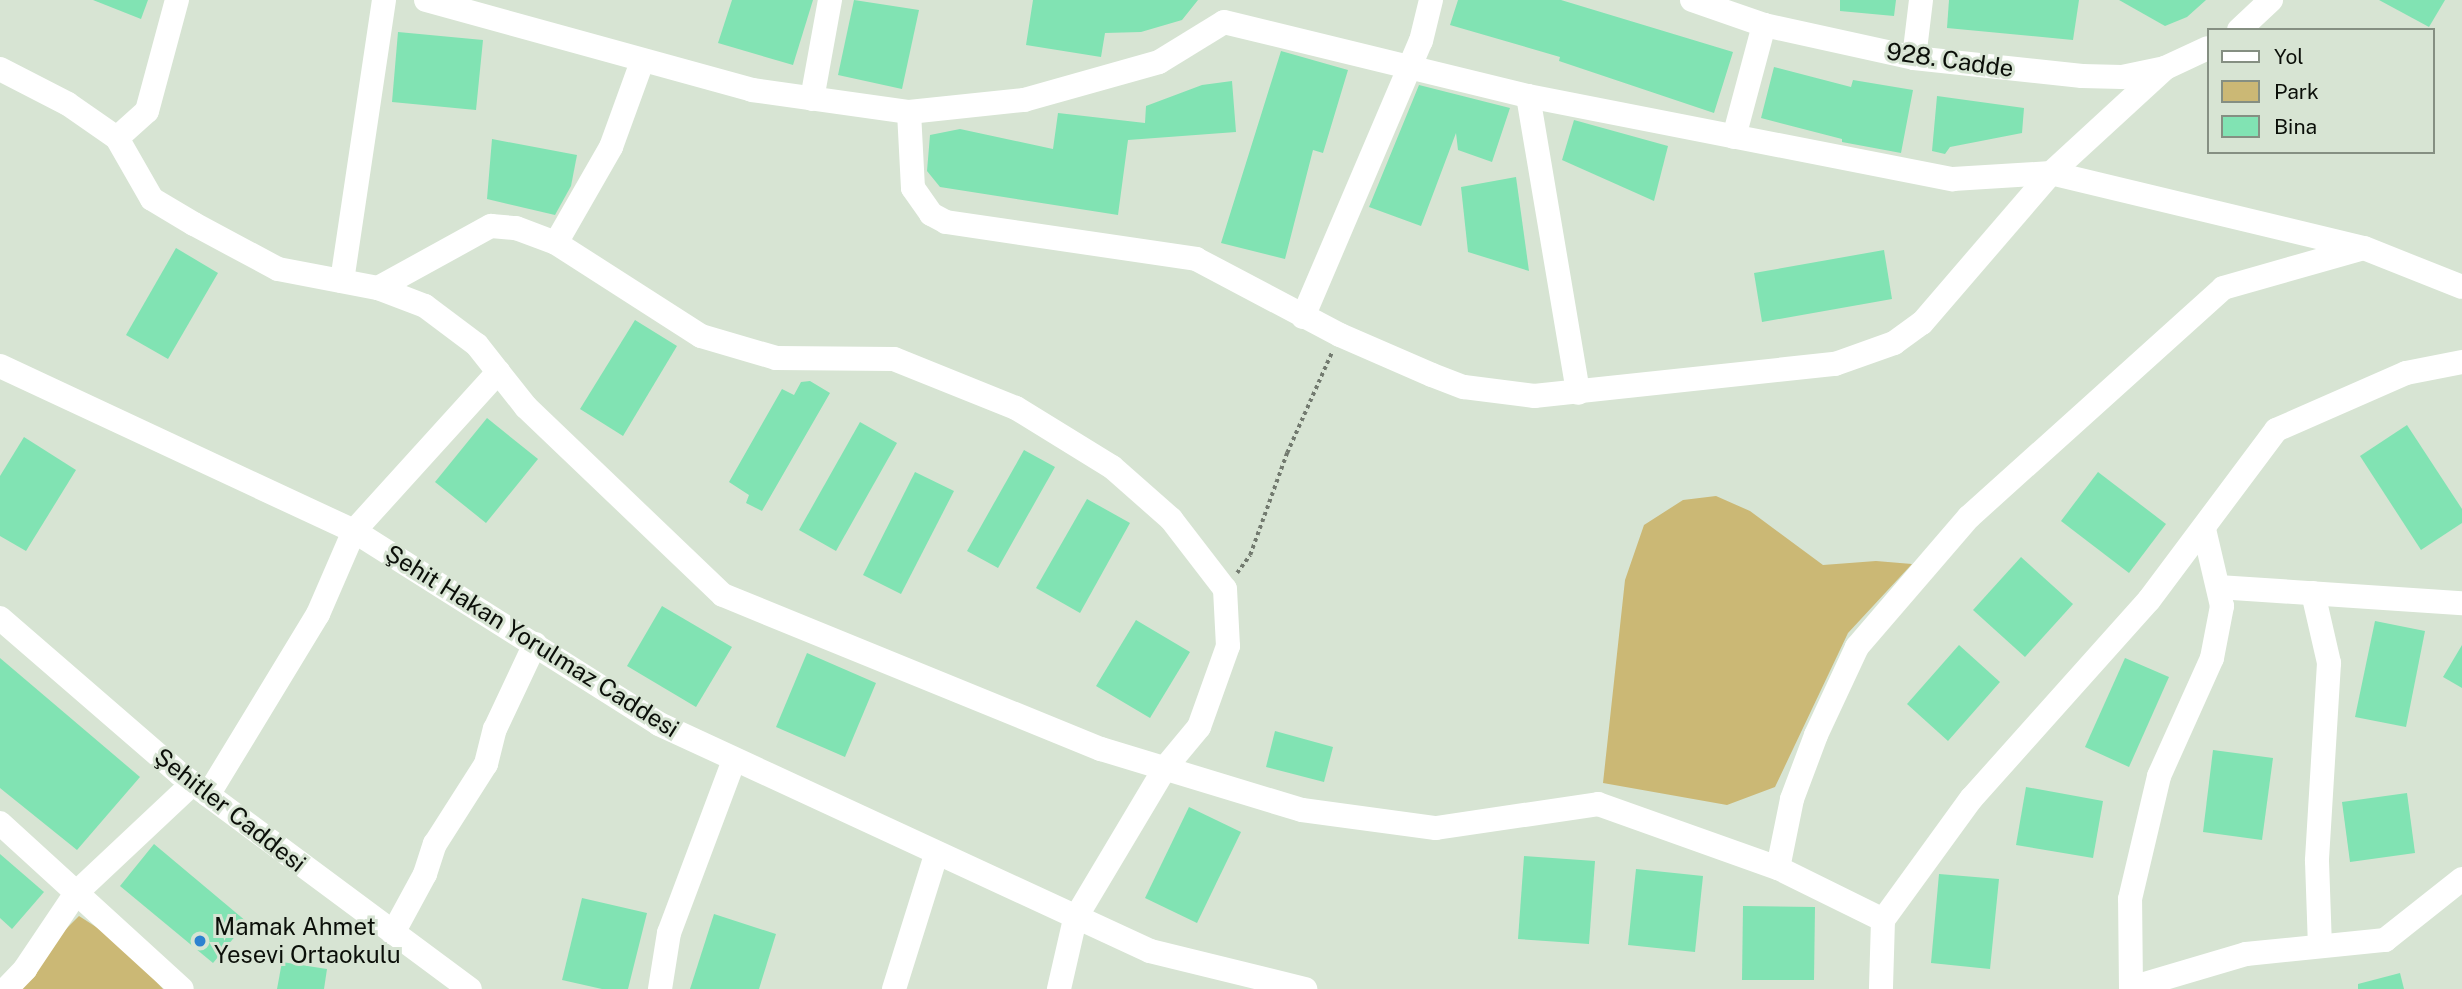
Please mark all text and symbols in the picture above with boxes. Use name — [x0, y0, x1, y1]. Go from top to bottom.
legend — [2206, 28, 2434, 154]
street label: 928. Cadde — [1885, 37, 2015, 83]
text: Yol — [2274, 44, 2304, 69]
text: Park — [2274, 79, 2319, 104]
text: Bina — [2274, 114, 2317, 139]
street label: Şehit Hakan Yorulmaz Caddesi — [380, 539, 684, 743]
street label: Şehitler Caddesi — [149, 742, 311, 878]
place label: Mamak Ahmet Yesevi Ortaokulu — [214, 913, 401, 969]
marker: Mamak Ahmet Yesevi Ortaokulu — [192, 933, 208, 949]

